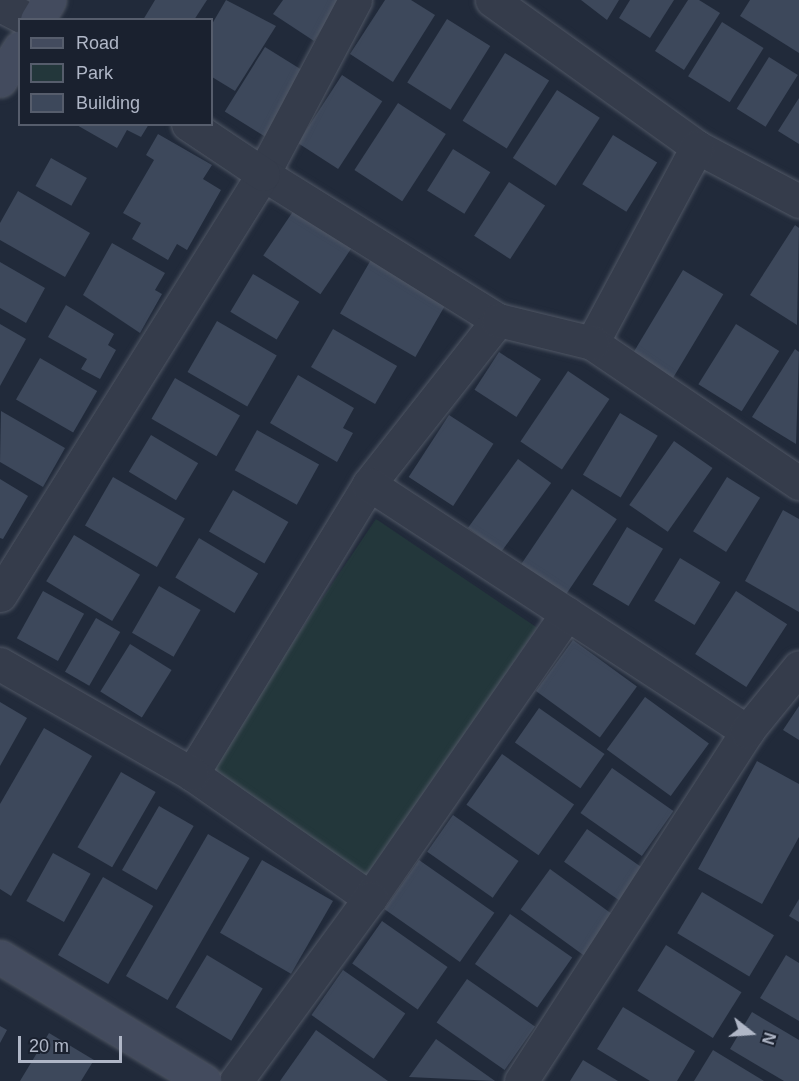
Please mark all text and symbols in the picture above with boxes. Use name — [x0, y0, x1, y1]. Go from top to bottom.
legend — [18, 18, 213, 126]
text: Road — [76, 33, 119, 53]
text: Park — [76, 63, 113, 83]
text: Building — [76, 93, 140, 113]
north arrow — [721, 1003, 781, 1063]
scale bar — [21, 1024, 124, 1062]
text: N — [759, 1030, 779, 1046]
text: 20 m — [29, 1036, 69, 1056]

